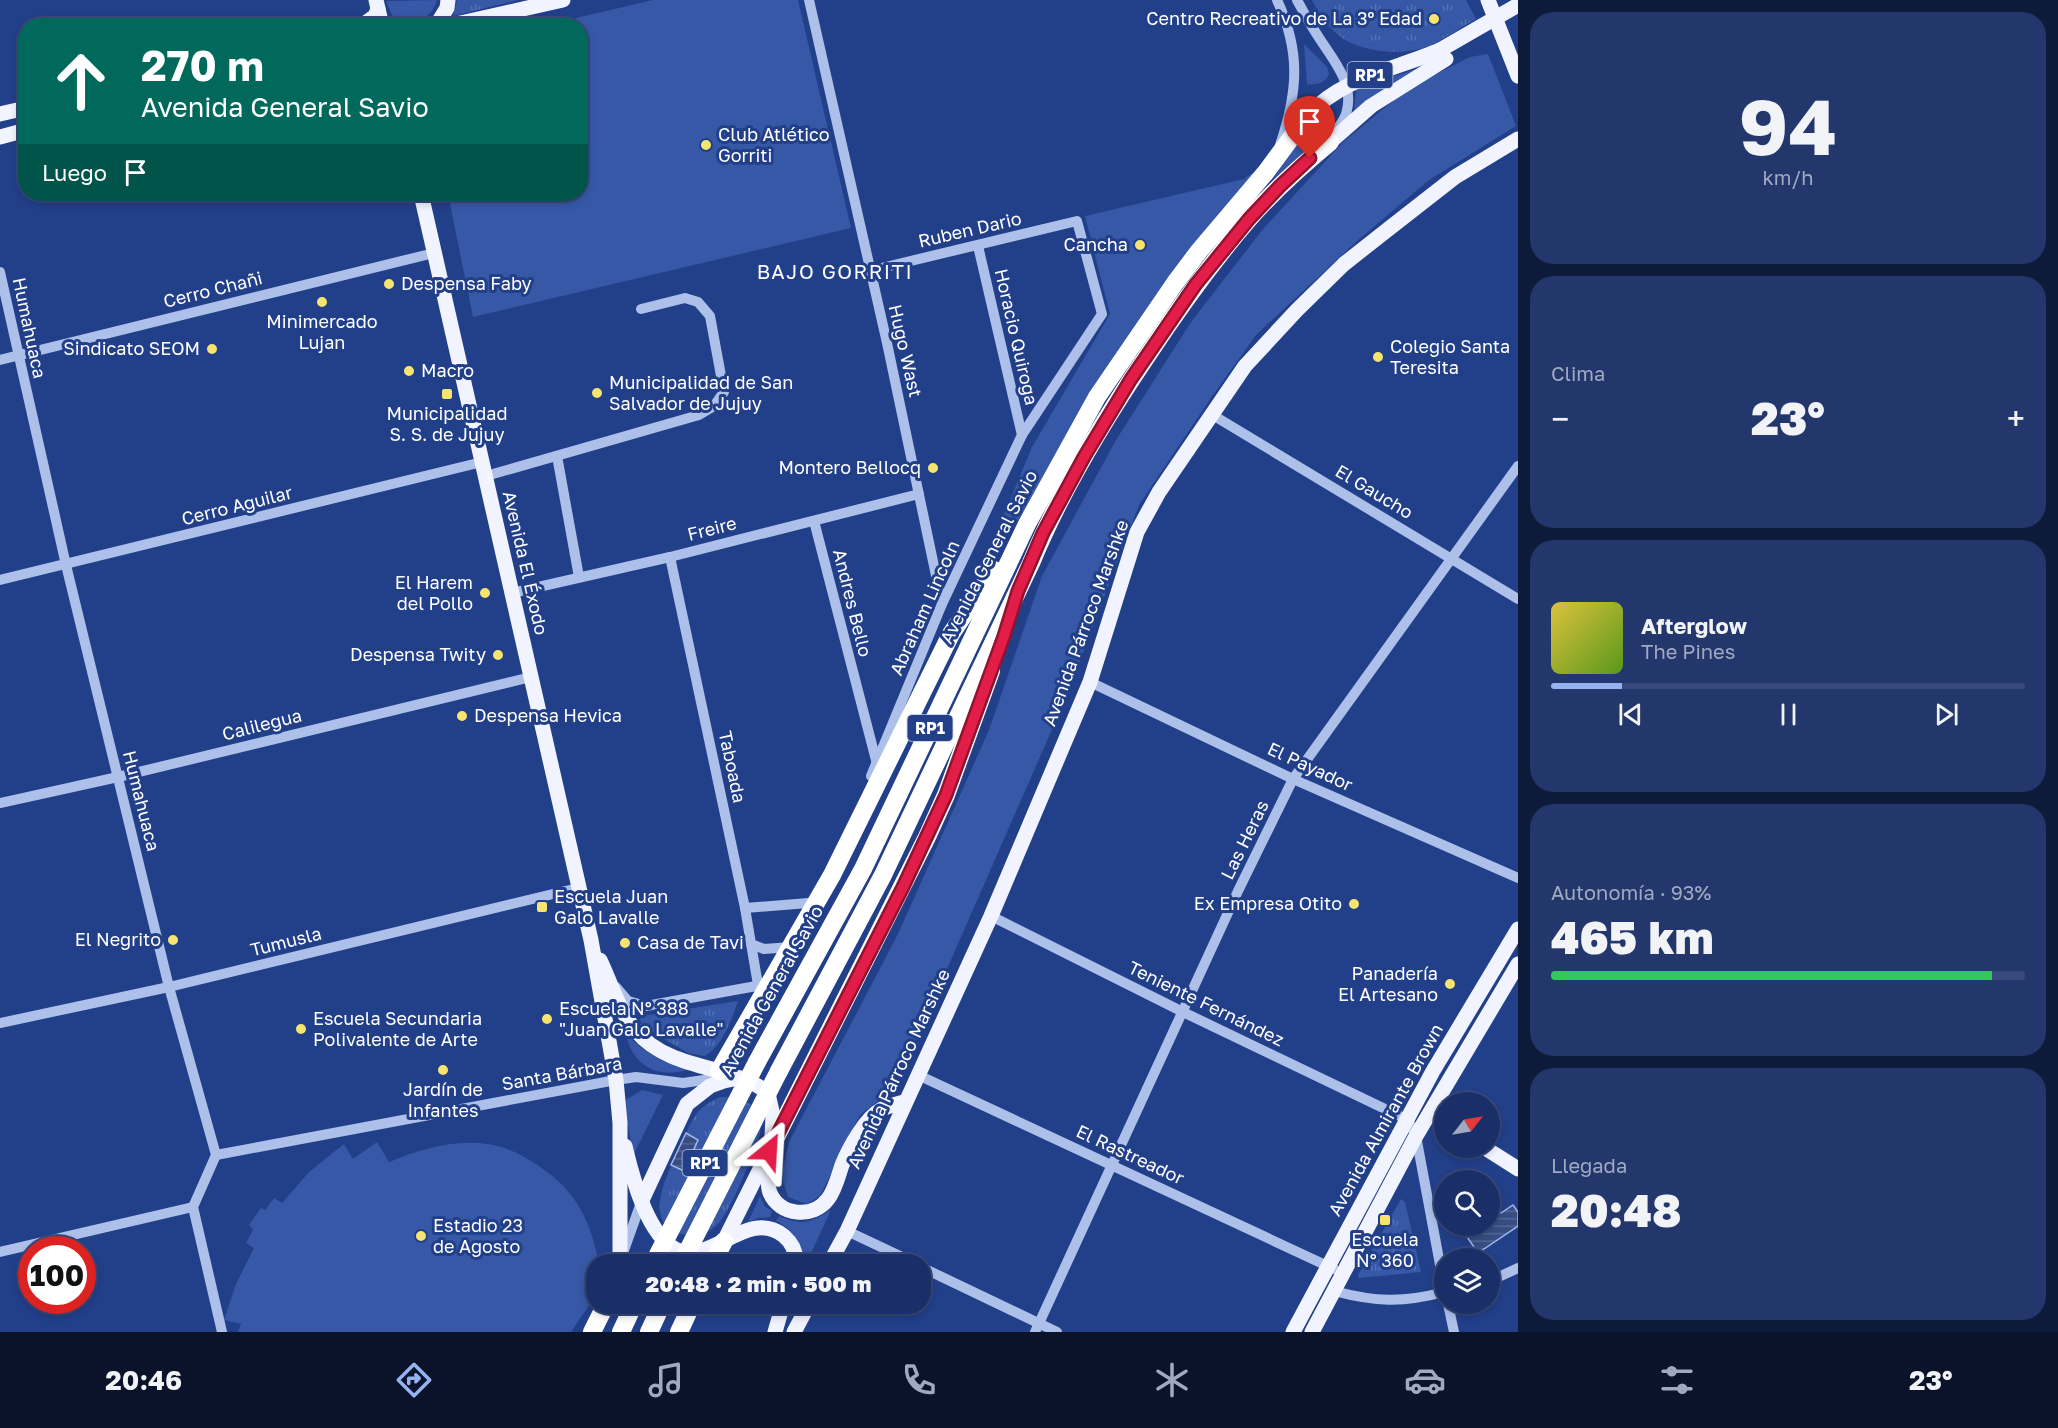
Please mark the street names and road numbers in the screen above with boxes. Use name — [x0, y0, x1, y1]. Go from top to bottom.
road number: RP1 — [1348, 62, 1392, 88]
street label: Ruben Dario — [916, 206, 1024, 252]
street label: Cerro Chañi — [161, 266, 265, 312]
street label: Horacio Quiroga — [991, 266, 1043, 407]
street label: Humahuaca — [9, 275, 51, 380]
street label: Hugo Wast — [885, 302, 927, 399]
street label: El Gaucho — [1332, 459, 1417, 523]
street label: Avenida General Savio — [935, 466, 1041, 647]
street label: Cerro Aguilar — [179, 481, 294, 529]
street label: Avenida El Éxodo — [499, 489, 553, 637]
street label: Freire — [685, 511, 739, 545]
street label: Avenida Párroco Marshke — [1037, 517, 1133, 729]
street label: Abraham Lincoln — [884, 537, 964, 678]
street label: Andres Bello — [829, 547, 877, 659]
street label: Calilegua — [220, 704, 304, 745]
road number: RP1 — [908, 715, 952, 741]
street label: Taboada — [715, 729, 751, 805]
street label: El Payador — [1264, 737, 1356, 795]
street label: Humahuaca — [119, 748, 165, 853]
street label: Las Heras — [1216, 796, 1273, 883]
street label: Avenida General Savio — [715, 901, 827, 1080]
street label: Tumusla — [248, 922, 324, 961]
street label: Teniente Fernández — [1125, 956, 1288, 1050]
street label: Avenida Párroco Marshke — [842, 965, 954, 1172]
street label: Avenida Almirante Brown — [1323, 1020, 1447, 1219]
street label: Santa Bárbara — [500, 1052, 624, 1094]
street label: El Rastreador — [1073, 1119, 1188, 1189]
road number: RP1 — [682, 1150, 728, 1176]

